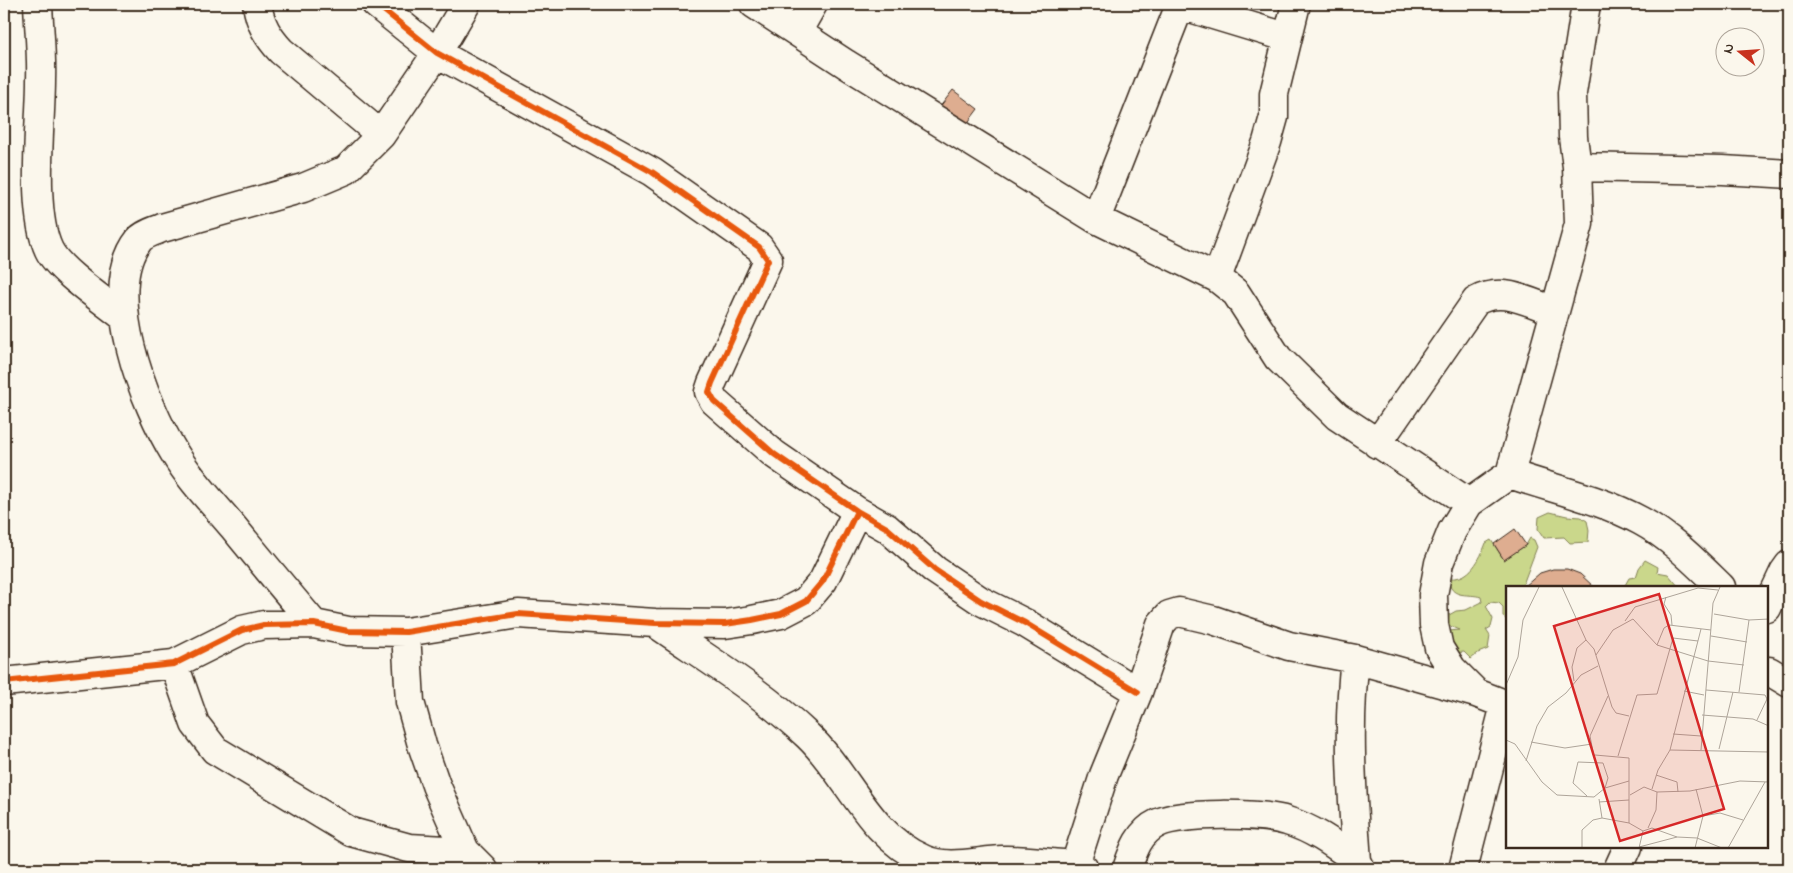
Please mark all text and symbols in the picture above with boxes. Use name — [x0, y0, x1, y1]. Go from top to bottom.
north arrow — [1716, 28, 1766, 78]
text: N — [1718, 41, 1740, 56]
inset map — [1506, 586, 1768, 848]

